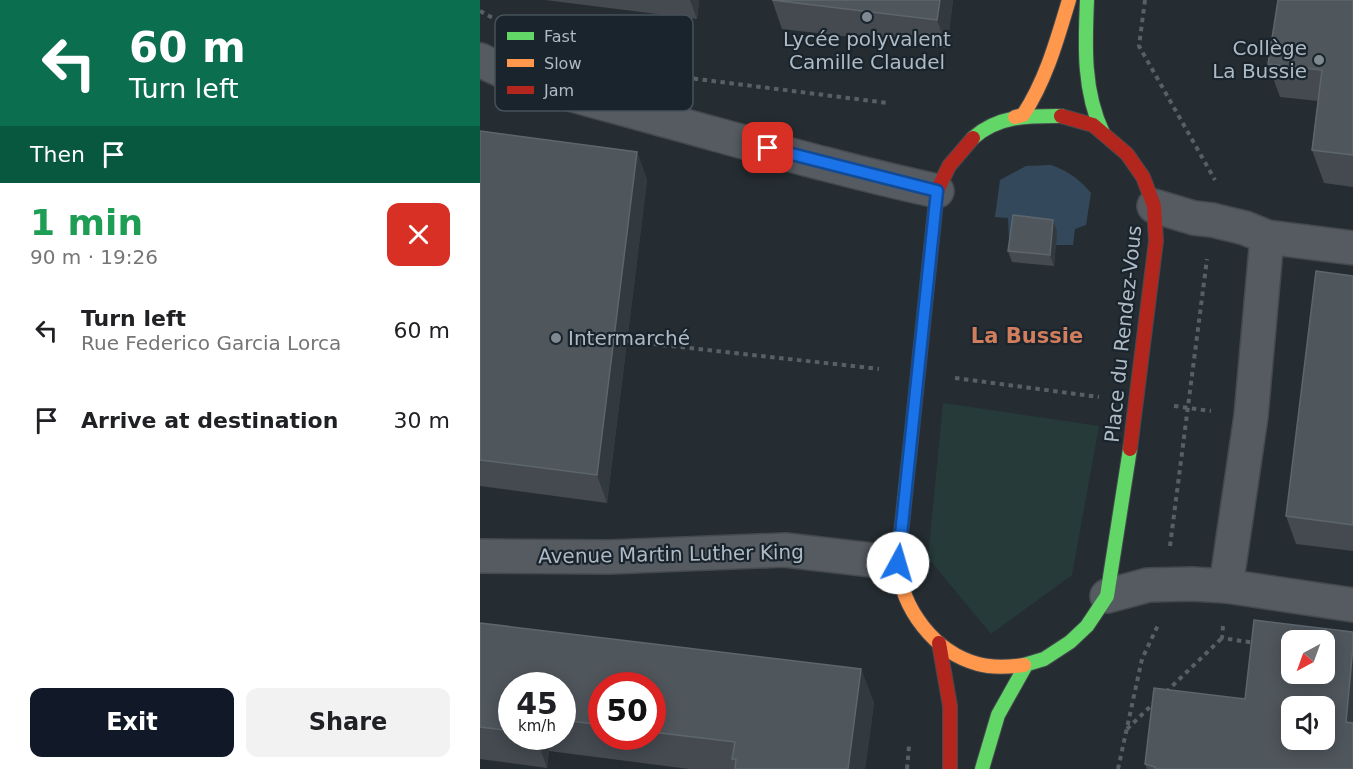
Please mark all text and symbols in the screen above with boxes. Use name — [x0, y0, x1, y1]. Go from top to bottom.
marker: Lycée polyvalent Camille Claudel — [860, 10, 874, 24]
legend — [495, 15, 693, 111]
text: 60 m — [129, 23, 246, 72]
icon: left — [30, 24, 108, 102]
text: Fast — [544, 27, 576, 46]
place label: Lycée polyvalent Camille Claudel — [783, 27, 951, 74]
place label: Collège La Bussie — [1212, 36, 1307, 83]
marker: Collège La Bussie — [1312, 53, 1326, 67]
text: Slow — [544, 54, 581, 73]
text: Turn left — [129, 73, 239, 104]
text: Jam — [543, 81, 574, 100]
pin — [742, 122, 793, 173]
icon: arrive — [751, 131, 784, 164]
icon: arrive — [97, 138, 130, 171]
text: Then — [30, 142, 85, 167]
text: 1 min — [30, 202, 143, 243]
button: close — [387, 203, 450, 266]
street label: Place du Rendez-Vous — [1100, 224, 1146, 444]
text: 90 m · 19:26 — [30, 245, 158, 269]
text: Turn left — [81, 306, 186, 331]
icon: left — [30, 314, 63, 347]
text: 60 m — [394, 318, 450, 343]
district label: La Bussie — [971, 324, 1083, 348]
place label: Intermarché — [568, 326, 690, 350]
text: Rue Federico Garcia Lorca — [81, 331, 341, 355]
marker: Intermarché — [549, 331, 563, 345]
icon: arrive — [30, 404, 63, 437]
text: Arrive at destination — [81, 408, 338, 433]
text: 30 m — [394, 408, 450, 433]
position arrow — [866, 531, 930, 595]
street label: Avenue Martin Luther King — [538, 540, 804, 568]
north arrow — [1281, 630, 1335, 684]
map controls — [1281, 630, 1335, 750]
speed limit sign: 50 — [588, 672, 666, 750]
text: 45 — [516, 686, 558, 721]
button: Exit — [30, 688, 234, 757]
button: Share — [246, 688, 450, 757]
button: sound — [1281, 696, 1335, 750]
text: km/h — [518, 717, 556, 735]

